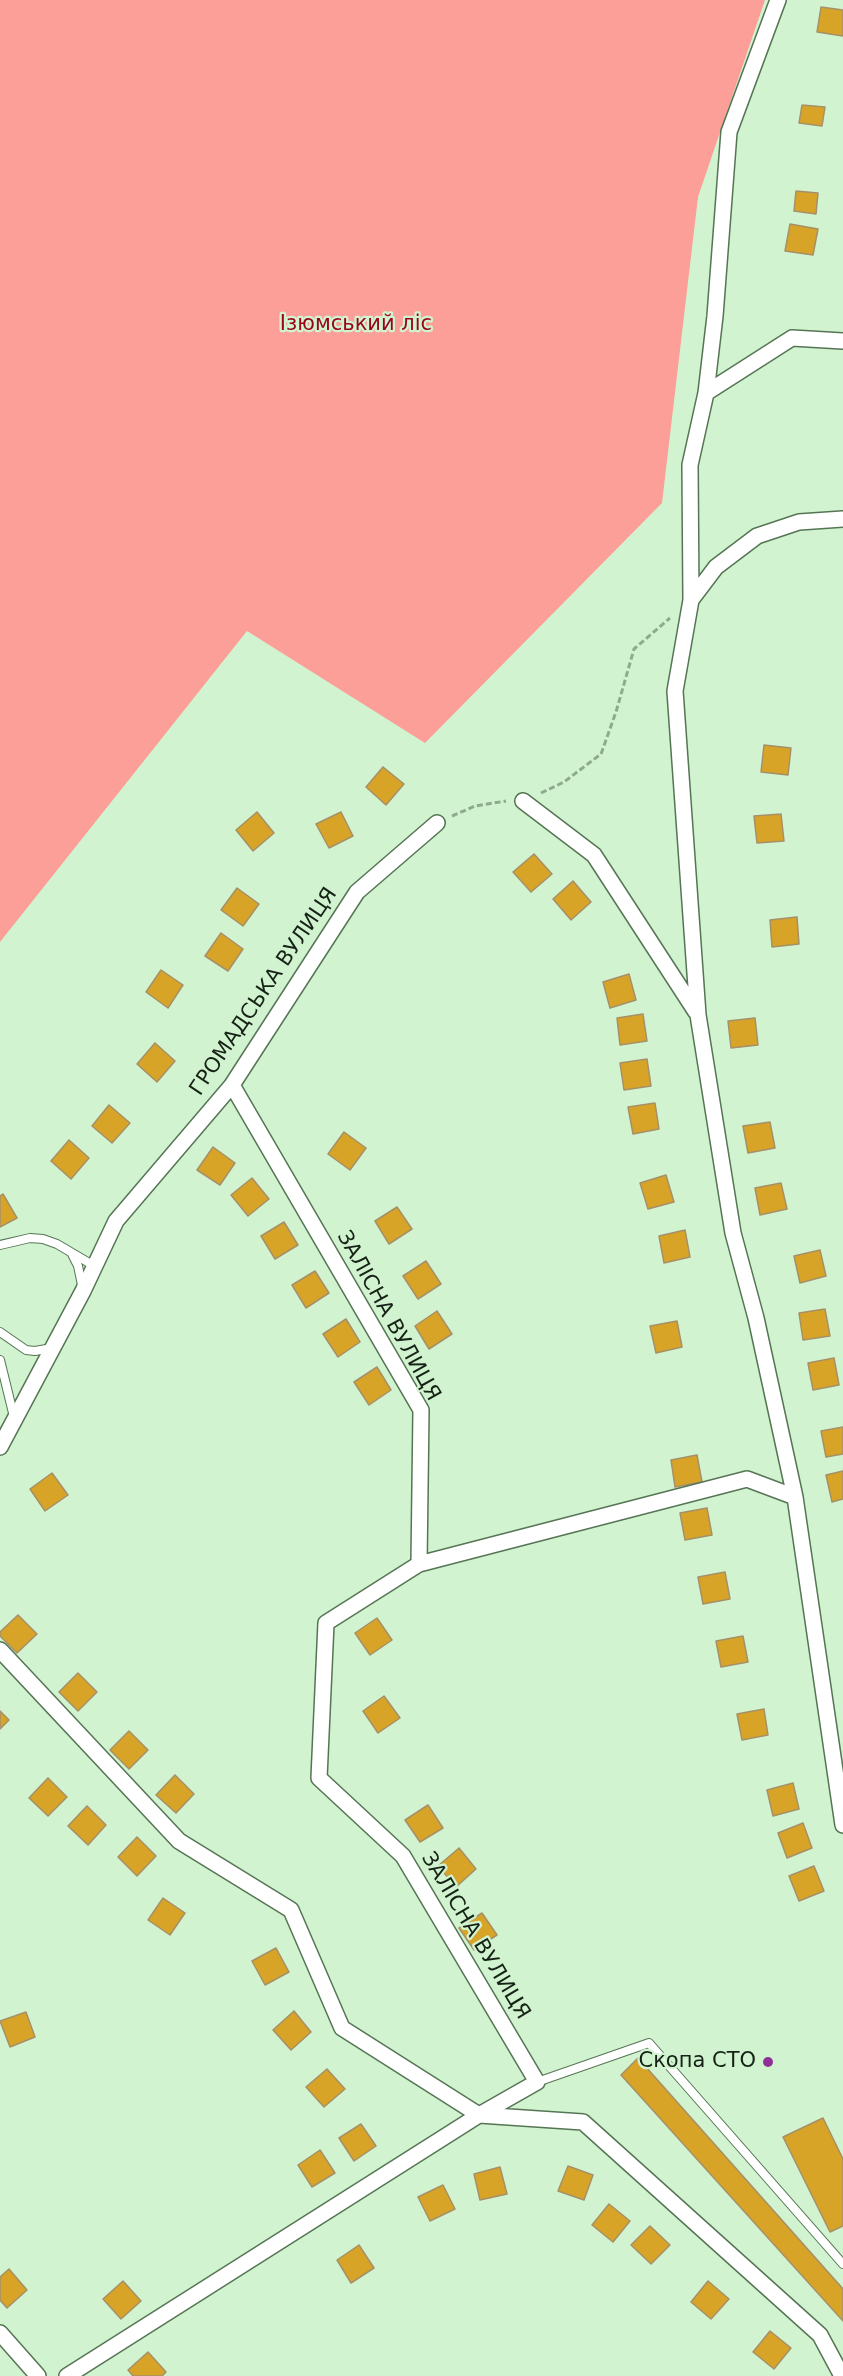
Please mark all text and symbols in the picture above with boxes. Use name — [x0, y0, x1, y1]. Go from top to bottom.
park label: Ізюмський ліс — [280, 312, 432, 338]
street label: ГРОМАДСЬКА ВУЛИЦЯ — [185, 883, 343, 1101]
street label: ЗАЛІСНА ВУЛИЦЯ — [331, 1226, 445, 1406]
street label: ЗАЛІСНА ВУЛИЦЯ — [415, 1848, 535, 2024]
place label: Скопа СТО — [639, 2049, 756, 2075]
marker: Скопа СТО — [761, 2055, 775, 2069]

